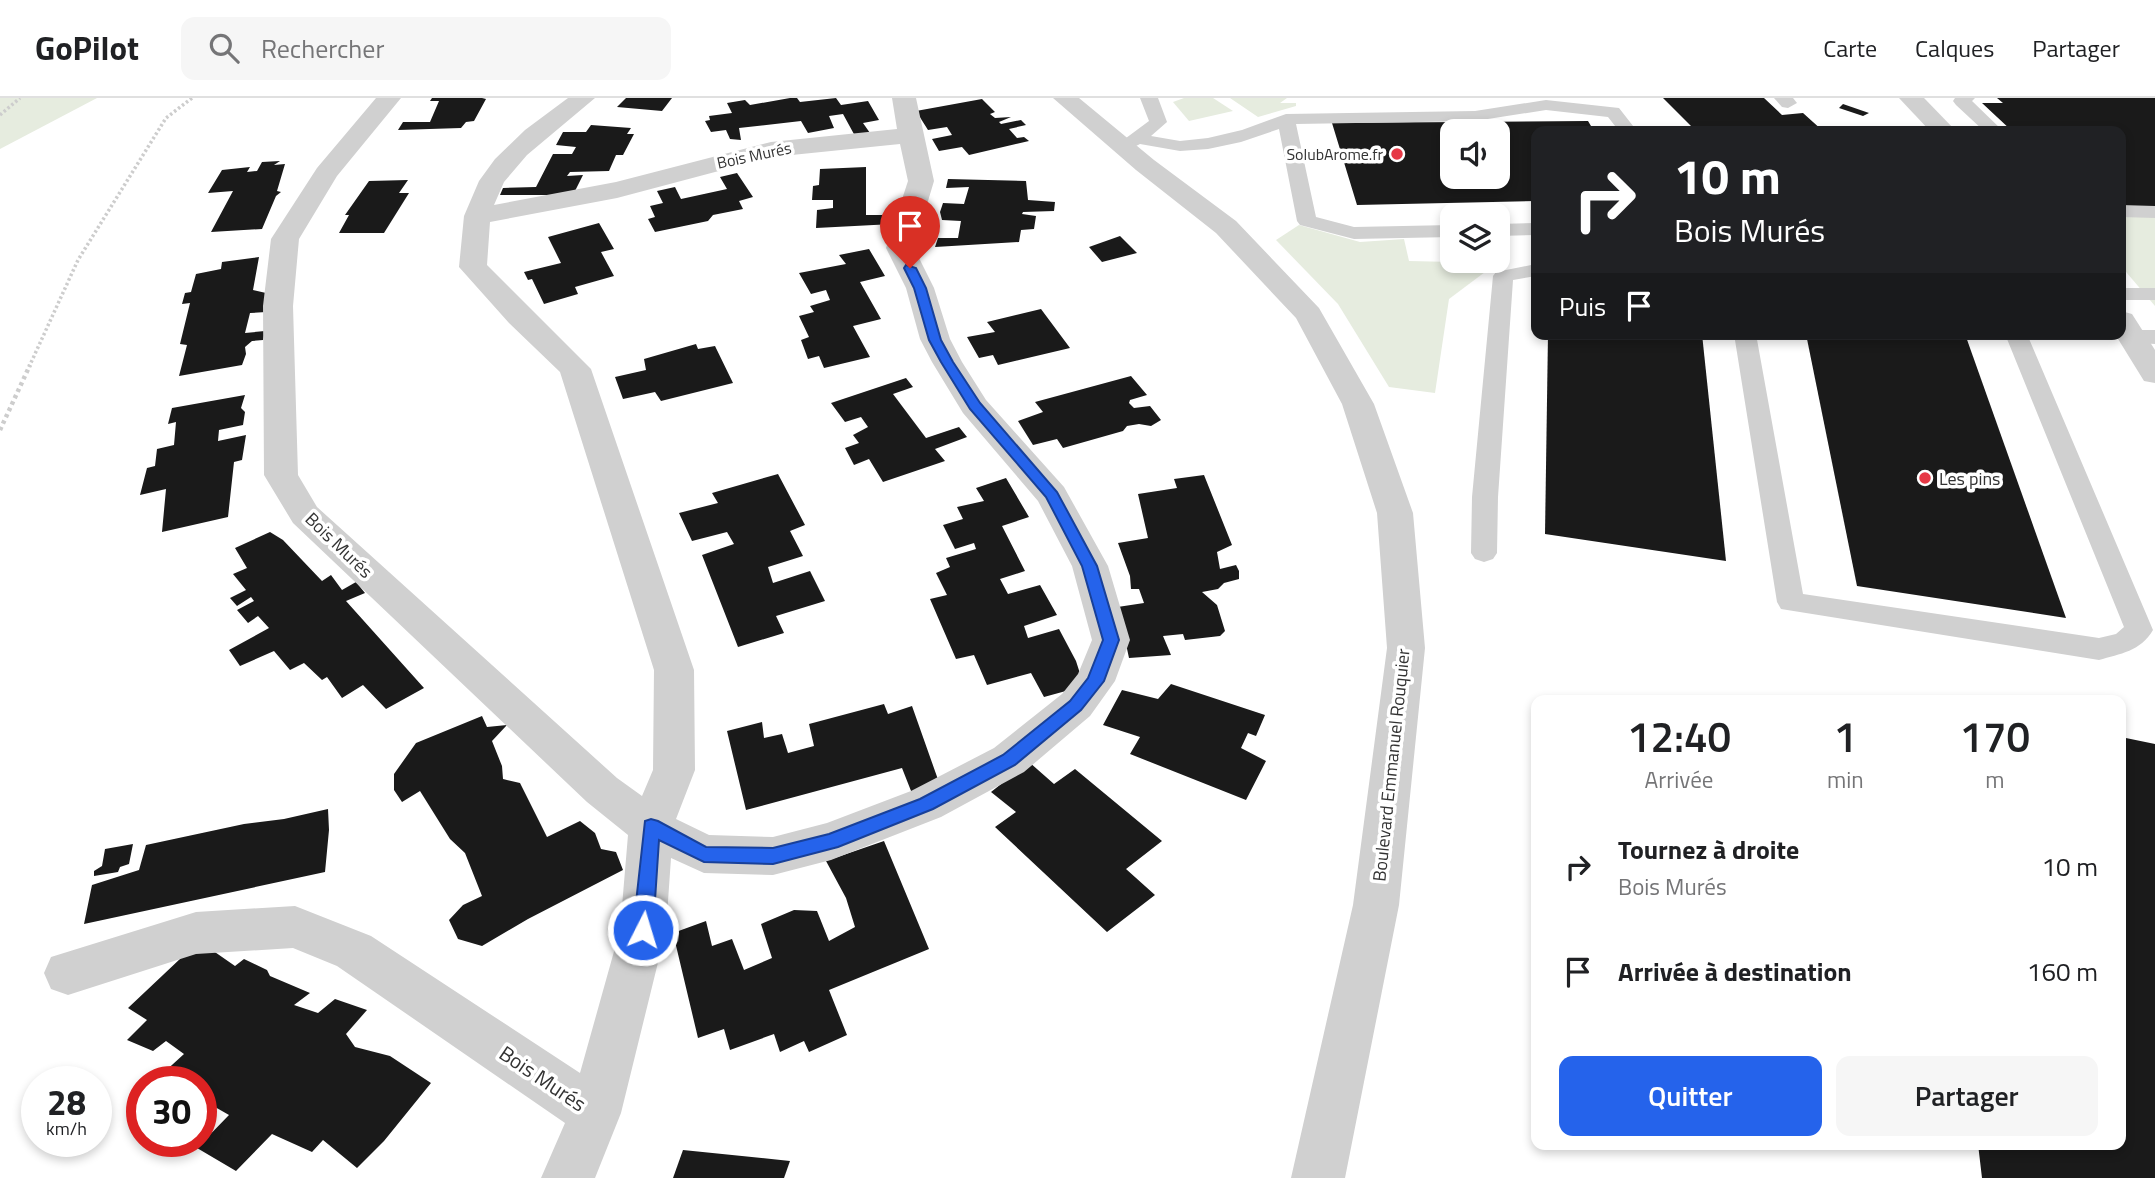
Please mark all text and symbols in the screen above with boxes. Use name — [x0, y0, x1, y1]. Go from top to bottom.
search box — [181, 17, 671, 80]
text: GoPilot — [35, 23, 139, 73]
icon: search — [205, 29, 243, 67]
text: Rechercher — [261, 29, 384, 68]
text: Carte — [1823, 30, 1877, 66]
text: Calques — [1915, 30, 1994, 66]
text: Partager — [2032, 30, 2120, 66]
map controls — [1440, 119, 1510, 273]
button: sound — [1440, 119, 1510, 189]
street label: Bois Murés — [715, 135, 793, 175]
text: 10 m — [1674, 138, 1781, 213]
place label: SolubArome.fr — [1286, 142, 1383, 166]
marker: SolubArome.fr — [1389, 146, 1405, 162]
icon: right — [1559, 154, 1650, 245]
pin — [880, 196, 940, 268]
button: layers — [1440, 203, 1510, 273]
text: Bois Murés — [1674, 206, 1825, 254]
icon: arrive — [891, 207, 929, 245]
text: Puis — [1559, 287, 1606, 326]
icon: arrive — [1620, 287, 1658, 325]
place label: Les pins — [1939, 465, 2000, 492]
marker: Les pins — [1917, 470, 1933, 486]
street label: Bois Murés — [299, 506, 379, 584]
street label: Boulevard Emmanuel Rouquier — [1365, 647, 1417, 883]
text: 12:40 — [1627, 704, 1731, 768]
text: 1 — [1834, 704, 1857, 768]
text: 170 — [1960, 704, 2030, 768]
text: Arrivée — [1645, 762, 1713, 797]
text: min — [1827, 762, 1864, 797]
text: m — [1985, 762, 2004, 797]
text: Tournez à droite — [1618, 830, 1799, 869]
text: 10 m — [2041, 847, 2098, 886]
icon: right — [1559, 848, 1597, 886]
text: Bois Murés — [1618, 869, 1727, 904]
position arrow — [606, 893, 680, 967]
text: Arrivée à destination — [1618, 952, 1852, 991]
text: 160 m — [2027, 952, 2098, 991]
icon: arrive — [1559, 953, 1597, 991]
street label: Bois Murés — [493, 1037, 593, 1119]
button: Quitter — [1559, 1056, 1822, 1136]
button: Partager — [1836, 1056, 2098, 1136]
speed limit sign: 30 — [126, 1066, 217, 1157]
text: 28 — [47, 1075, 86, 1129]
text: km/h — [46, 1115, 87, 1142]

